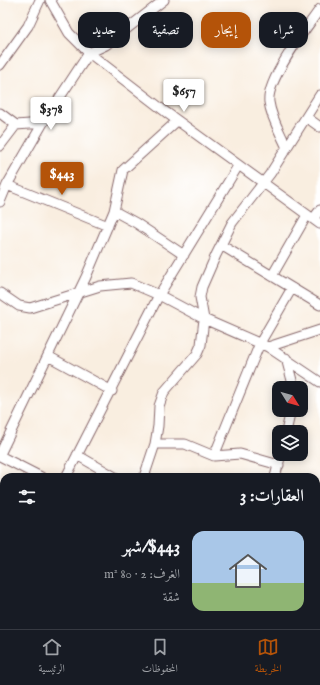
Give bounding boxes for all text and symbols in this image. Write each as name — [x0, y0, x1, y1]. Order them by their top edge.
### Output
chip: جديد — [78, 12, 130, 48]
chip: تصفية — [138, 12, 193, 48]
chip: إيجار — [201, 12, 251, 48]
chip: شراء — [259, 12, 308, 48]
pin: $657 — [160, 79, 208, 113]
text: $657 — [172, 83, 196, 100]
pin: $378 — [27, 97, 75, 131]
text: $378 — [39, 101, 63, 118]
pin: $443 — [38, 162, 86, 196]
text: $443 — [50, 166, 74, 183]
north arrow — [272, 381, 308, 417]
map controls — [272, 381, 308, 461]
button: layers — [272, 425, 308, 461]
icon: filters — [16, 486, 38, 508]
text: العقارات: 3 — [240, 486, 304, 507]
text: $443/شهر — [122, 537, 180, 558]
icon: home — [224, 547, 272, 595]
text: الغرف: 2 · 80 m² — [104, 566, 180, 583]
text: شقة — [163, 589, 180, 606]
tab: الرئيسية — [38, 636, 65, 679]
tab: المحفوظات — [142, 636, 178, 679]
tab: الخريطة — [255, 636, 282, 679]

